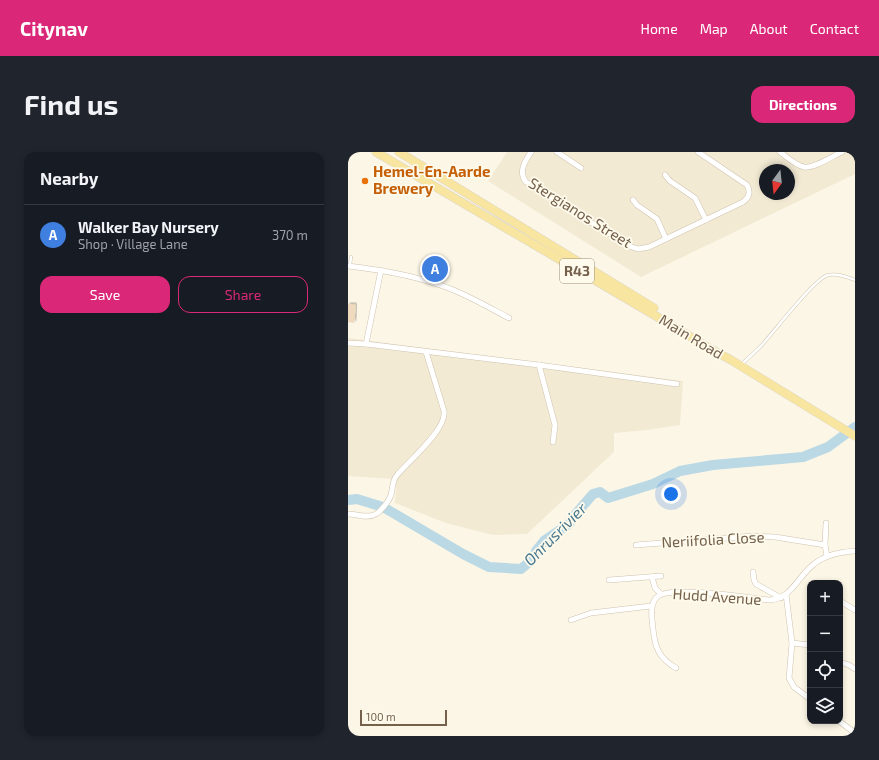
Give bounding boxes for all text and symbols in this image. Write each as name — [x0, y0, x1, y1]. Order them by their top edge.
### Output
text: Citynav — [20, 17, 88, 40]
text: Home — [641, 20, 678, 37]
text: Map — [700, 20, 728, 37]
text: About — [750, 20, 788, 37]
text: Contact — [810, 20, 859, 37]
button: Directions — [751, 86, 855, 123]
text: Find us — [24, 87, 118, 121]
place label: Hemel-En-Aarde Brewery — [373, 162, 490, 198]
north arrow — [759, 164, 795, 200]
text: Nearby — [40, 168, 98, 188]
street label: Stergianos Street — [526, 173, 636, 251]
marker: Hemel-En-Aarde Brewery — [360, 176, 370, 186]
text: Walker Bay Nursery — [78, 218, 219, 236]
text: A — [49, 227, 57, 243]
text: 370 m — [272, 227, 308, 243]
text: Shop · Village Lane — [78, 236, 188, 252]
pin: A — [422, 254, 448, 284]
road number: R43 — [560, 259, 594, 283]
button: Save — [40, 276, 170, 313]
button: Share — [178, 276, 308, 313]
street label: Main Road — [656, 310, 727, 362]
your location — [661, 484, 681, 504]
water label: Onrusrivier — [519, 498, 590, 569]
street label: Neriifolia Close — [661, 527, 765, 551]
map controls — [807, 580, 843, 724]
button: + — [807, 580, 843, 616]
street label: Hudd Avenue — [672, 584, 762, 608]
button: − — [807, 616, 843, 652]
button: locate — [807, 652, 843, 688]
button: layers — [807, 688, 843, 724]
scale bar — [360, 708, 447, 727]
text: 100 m — [366, 710, 396, 723]

